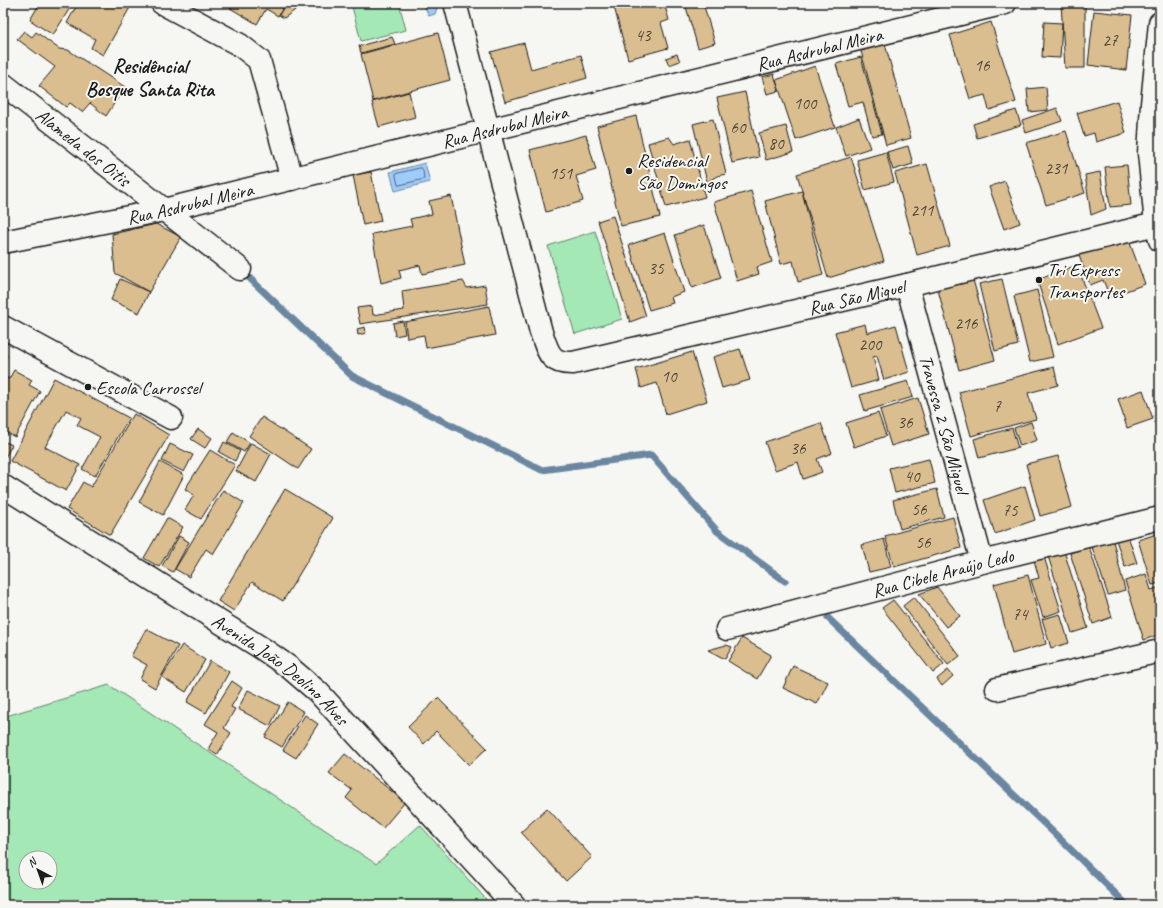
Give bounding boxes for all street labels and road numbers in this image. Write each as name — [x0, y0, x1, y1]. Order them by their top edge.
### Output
street label: Rua Asdrubal Meira — [754, 22, 887, 77]
street label: Rua Asdrubal Meira — [439, 100, 572, 154]
street label: Alameda dos Oitis — [31, 103, 137, 193]
street label: Rua Asdrubal Meira — [125, 177, 257, 230]
street label: Rua São Miguel — [806, 274, 911, 321]
street label: Travessa 2 São Miguel — [913, 352, 975, 500]
street label: Rua Cibele Araújo Ledo — [870, 543, 1017, 603]
street label: Avenida João Deolino Alves — [207, 609, 354, 732]

